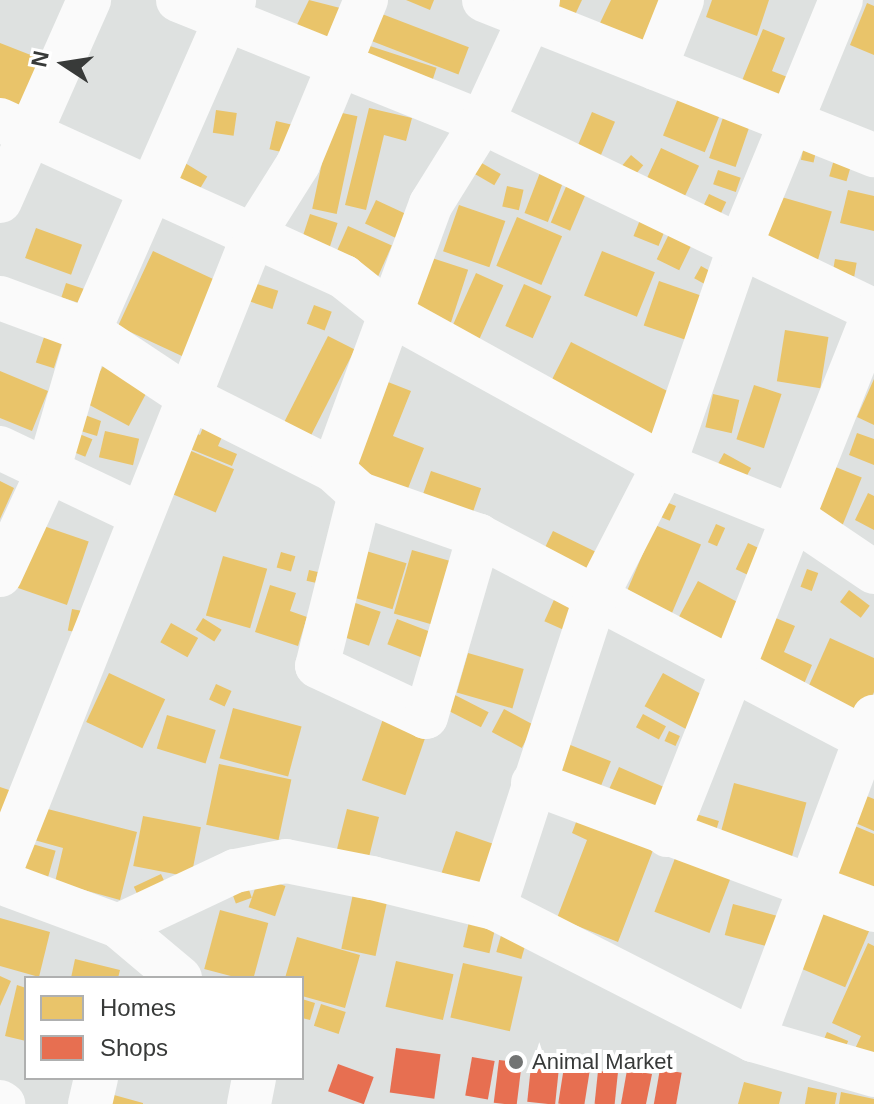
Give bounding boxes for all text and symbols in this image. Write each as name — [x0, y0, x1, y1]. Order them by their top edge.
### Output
north arrow — [24, 24, 104, 104]
text: N — [26, 49, 54, 69]
legend — [24, 976, 304, 1080]
text: Homes — [100, 994, 176, 1021]
text: Shops — [100, 1034, 168, 1061]
place label: Animal Market — [532, 1049, 673, 1075]
marker: Animal Market — [507, 1053, 525, 1071]

